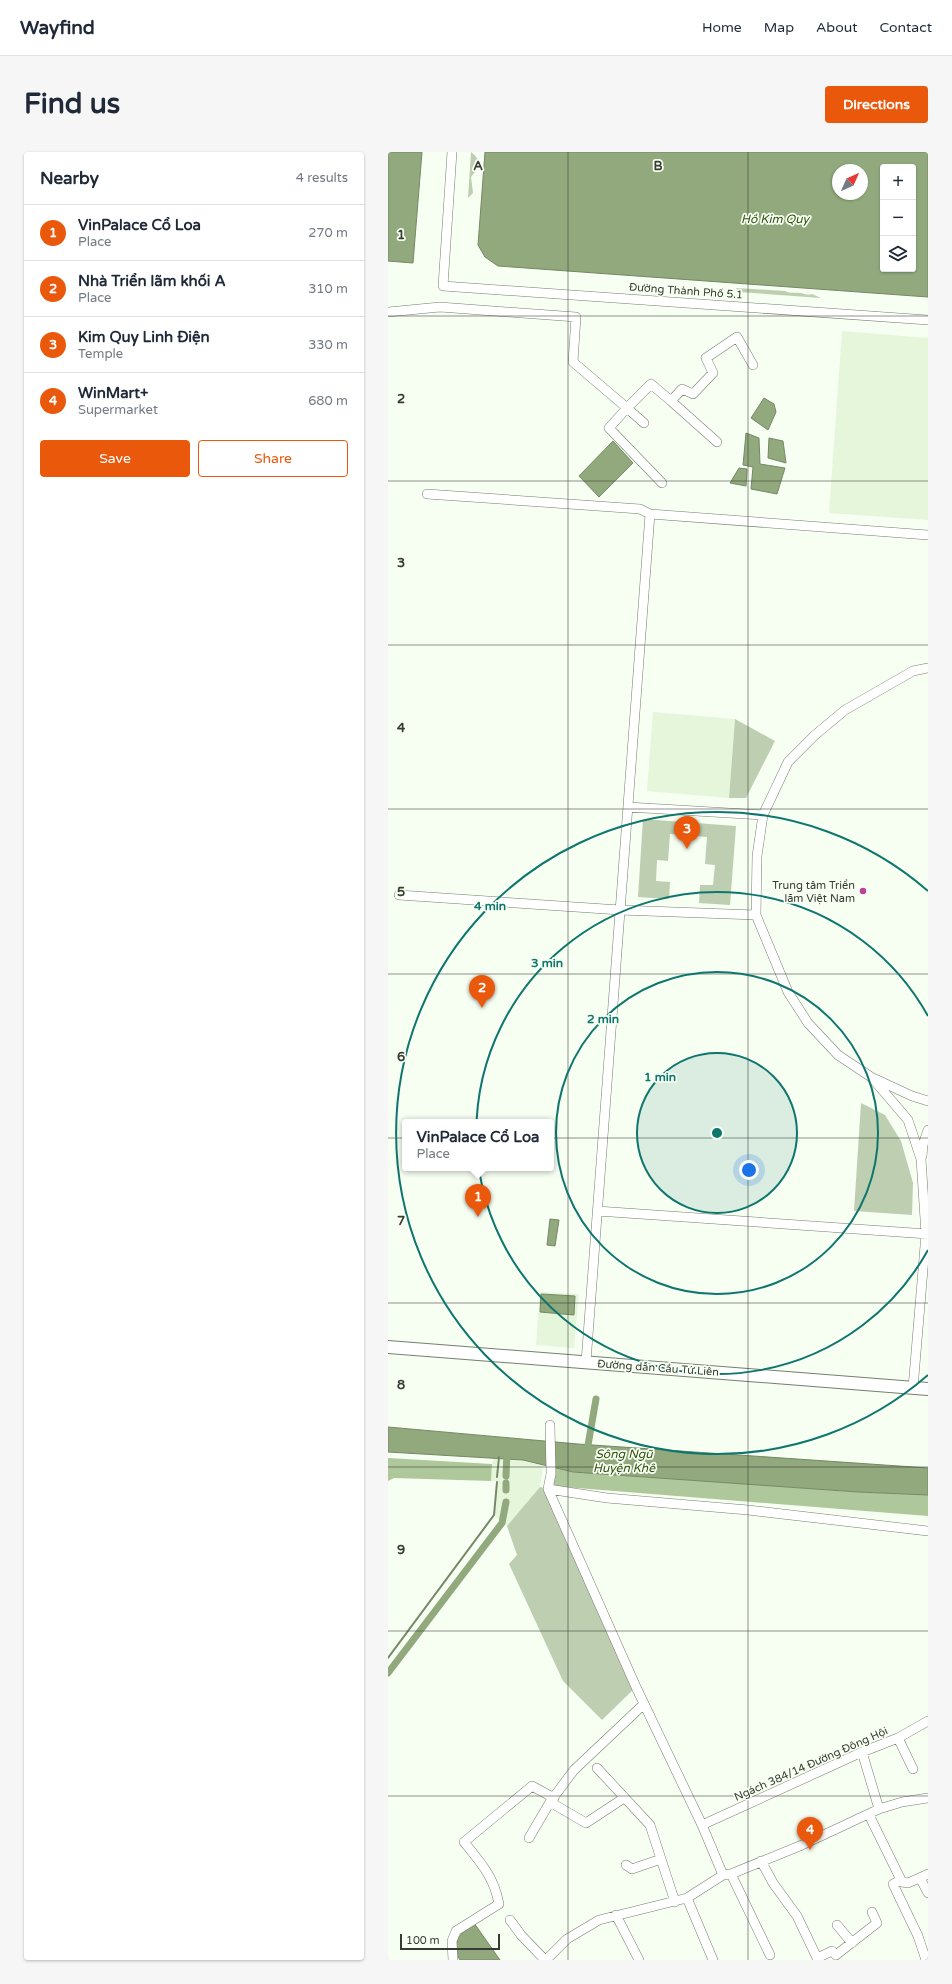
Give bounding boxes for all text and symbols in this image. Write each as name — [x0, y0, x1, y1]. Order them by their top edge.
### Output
text: Wayfind — [20, 17, 95, 39]
text: Home — [702, 19, 742, 36]
text: Map — [764, 19, 794, 36]
text: About — [816, 19, 858, 36]
text: Contact — [880, 19, 932, 36]
button: Directions — [825, 86, 928, 123]
text: Find us — [24, 87, 120, 121]
text: A — [473, 158, 483, 174]
text: B — [653, 158, 663, 174]
north arrow — [832, 164, 868, 200]
map controls — [880, 164, 916, 272]
button: + — [880, 164, 916, 200]
text: Nearby — [40, 168, 99, 189]
text: 4 results — [296, 170, 348, 186]
button: − — [880, 200, 916, 236]
water label: Hồ Kim Quy — [741, 212, 810, 226]
text: VinPalace Cổ Loa — [78, 216, 201, 234]
text: 1 — [49, 225, 57, 241]
text: 270 m — [308, 225, 348, 241]
text: 1 — [397, 227, 405, 243]
text: Place — [78, 234, 111, 250]
button: layers — [880, 236, 916, 272]
text: Nhà Triển lãm khối A — [78, 272, 226, 290]
text: 2 — [49, 281, 57, 297]
text: 310 m — [308, 281, 348, 297]
street label: Đường Thành Phố 5.1 — [629, 281, 743, 301]
text: Place — [78, 290, 111, 306]
text: Kim Quy Linh Điện — [78, 328, 210, 346]
text: 3 — [49, 337, 57, 353]
text: 330 m — [308, 337, 348, 353]
text: Temple — [78, 346, 123, 362]
text: WinMart+ — [78, 384, 149, 402]
text: 2 — [397, 391, 405, 407]
text: 4 — [49, 393, 57, 409]
text: 680 m — [308, 393, 348, 409]
text: Supermarket — [78, 402, 158, 418]
button: Save — [40, 440, 190, 477]
button: Share — [198, 440, 348, 477]
text: 3 — [397, 555, 405, 571]
text: 4 — [397, 720, 406, 736]
pin: 3 — [674, 816, 700, 849]
place label: Trung tâm Triển lãm Việt Nam — [772, 879, 855, 905]
text: 5 — [397, 884, 405, 900]
marker: Trung tâm Triển lãm Việt Nam — [858, 886, 868, 896]
text: 4 min — [474, 899, 506, 913]
text: 3 min — [531, 956, 563, 970]
pin: 2 — [469, 975, 495, 1008]
text: 2 min — [587, 1012, 619, 1026]
text: 6 — [397, 1049, 405, 1065]
text: 1 min — [644, 1070, 676, 1084]
popup — [402, 1119, 554, 1171]
centre of rings — [710, 1126, 724, 1140]
text: VinPalace Cổ Loa — [417, 1128, 539, 1146]
text: Place — [417, 1146, 450, 1162]
your location — [739, 1160, 759, 1180]
pin: 1 — [465, 1184, 491, 1217]
text: 7 — [397, 1213, 405, 1229]
street label: Đường dẫn Cầu Tứ Liên — [597, 1357, 719, 1379]
text: 8 — [397, 1377, 405, 1393]
water label: Sông Ngũ Huyện Khê — [593, 1447, 656, 1475]
text: 9 — [397, 1542, 405, 1558]
street label: Ngách 384/14 Đường Đông Hội — [732, 1724, 890, 1804]
pin: 4 — [797, 1817, 823, 1850]
scale bar — [400, 1932, 500, 1951]
text: 100 m — [406, 1934, 440, 1947]

